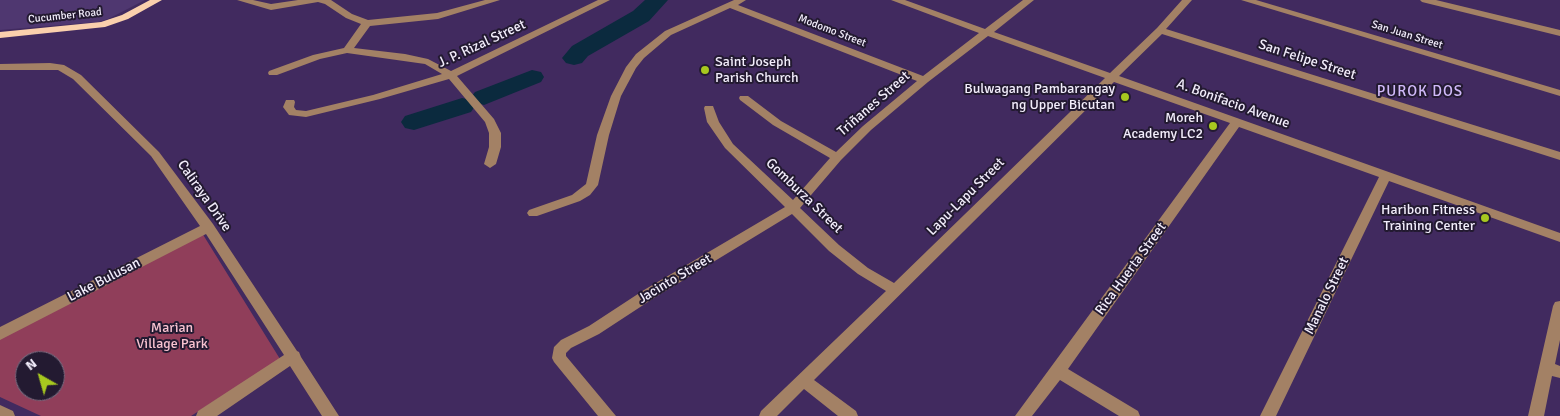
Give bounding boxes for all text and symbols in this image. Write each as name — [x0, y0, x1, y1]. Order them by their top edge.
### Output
street label: Cucumber Road — [28, 6, 102, 26]
street label: Modomo Street — [796, 12, 868, 50]
street label: J. P. Rizal Street — [436, 16, 528, 72]
street label: San Juan Street — [1370, 18, 1444, 52]
street label: San Felipe Street — [1256, 36, 1358, 84]
place label: Saint Joseph Parish Church — [715, 54, 799, 86]
marker: Saint Joseph Parish Church — [699, 64, 711, 76]
street label: Triñanes Street — [834, 68, 914, 140]
street label: A. Bonifacio Avenue — [1174, 76, 1292, 132]
place label: Bulwagang Pambarangay ng Upper Bicutan — [964, 81, 1115, 114]
district label: PUROK DOS — [1376, 83, 1464, 101]
marker: Bulwagang Pambarangay ng Upper Bicutan — [1119, 91, 1131, 103]
place label: Moreh Academy LC2 — [1123, 110, 1203, 142]
marker: Moreh Academy LC2 — [1207, 120, 1219, 132]
street label: Gomburza Street — [762, 155, 846, 237]
street label: Lapu-Lapu Street — [924, 155, 1008, 239]
street label: Caliraya Drive — [173, 157, 235, 235]
place label: Haribon Fitness Training Center — [1381, 202, 1475, 234]
marker: Haribon Fitness Training Center — [1479, 212, 1491, 224]
street label: Rica Huerta Street — [1092, 220, 1170, 318]
street label: Jacinto Street — [635, 250, 715, 308]
street label: Lake Bulusan — [65, 254, 143, 306]
street label: Manalo Street — [1301, 255, 1353, 337]
park label: Marian Village Park — [136, 320, 208, 352]
north arrow — [15, 351, 65, 401]
text: N — [22, 355, 40, 374]

